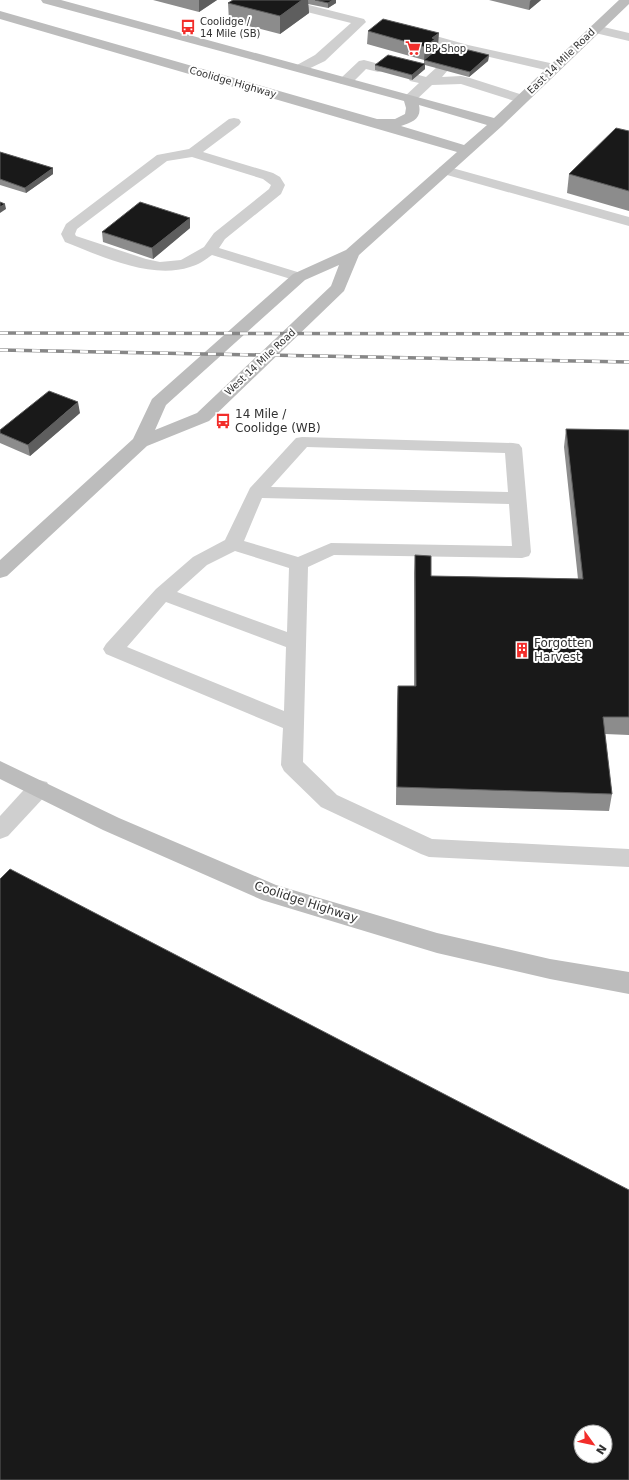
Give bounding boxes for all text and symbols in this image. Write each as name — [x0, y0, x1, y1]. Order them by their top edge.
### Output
place label: Coolidge / 14 Mile (SB) — [200, 16, 261, 39]
bus stop icon: Coolidge / 14 Mile (SB) — [179, 18, 197, 36]
street label: East 14 Mile Road — [525, 26, 597, 96]
supermarket icon: BP Shop — [404, 39, 422, 57]
place label: BP Shop — [425, 43, 466, 54]
street label: Coolidge Highway — [188, 64, 278, 100]
street label: West 14 Mile Road — [223, 327, 297, 397]
place label: 14 Mile / Coolidge (WB) — [235, 407, 321, 435]
bus stop icon: 14 Mile / Coolidge (WB) — [214, 412, 232, 430]
place label: Forgotten Harvest — [534, 636, 592, 664]
building icon: Forgotten Harvest — [513, 641, 531, 659]
street label: Coolidge Highway — [252, 879, 360, 925]
north arrow — [573, 1424, 613, 1464]
text: N — [593, 1442, 609, 1457]

